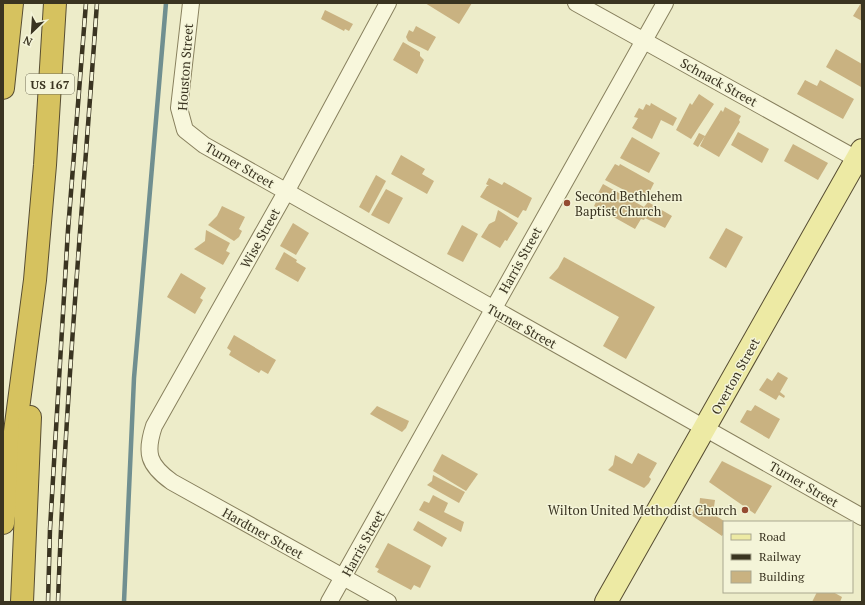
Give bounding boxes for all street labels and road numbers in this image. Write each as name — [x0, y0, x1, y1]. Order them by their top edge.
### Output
street label: Houston Street — [173, 23, 197, 111]
street label: Schnack Street — [677, 53, 761, 111]
road number: US 167 — [26, 74, 74, 94]
street label: Turner Street — [202, 138, 278, 192]
street label: Wise Street — [236, 205, 284, 271]
street label: Harris Street — [494, 223, 546, 296]
street label: Turner Street — [484, 299, 560, 353]
street label: Overton Street — [707, 334, 764, 418]
street label: Turner Street — [766, 457, 842, 511]
street label: Hardtner Street — [219, 503, 307, 563]
street label: Harris Street — [337, 506, 389, 579]

